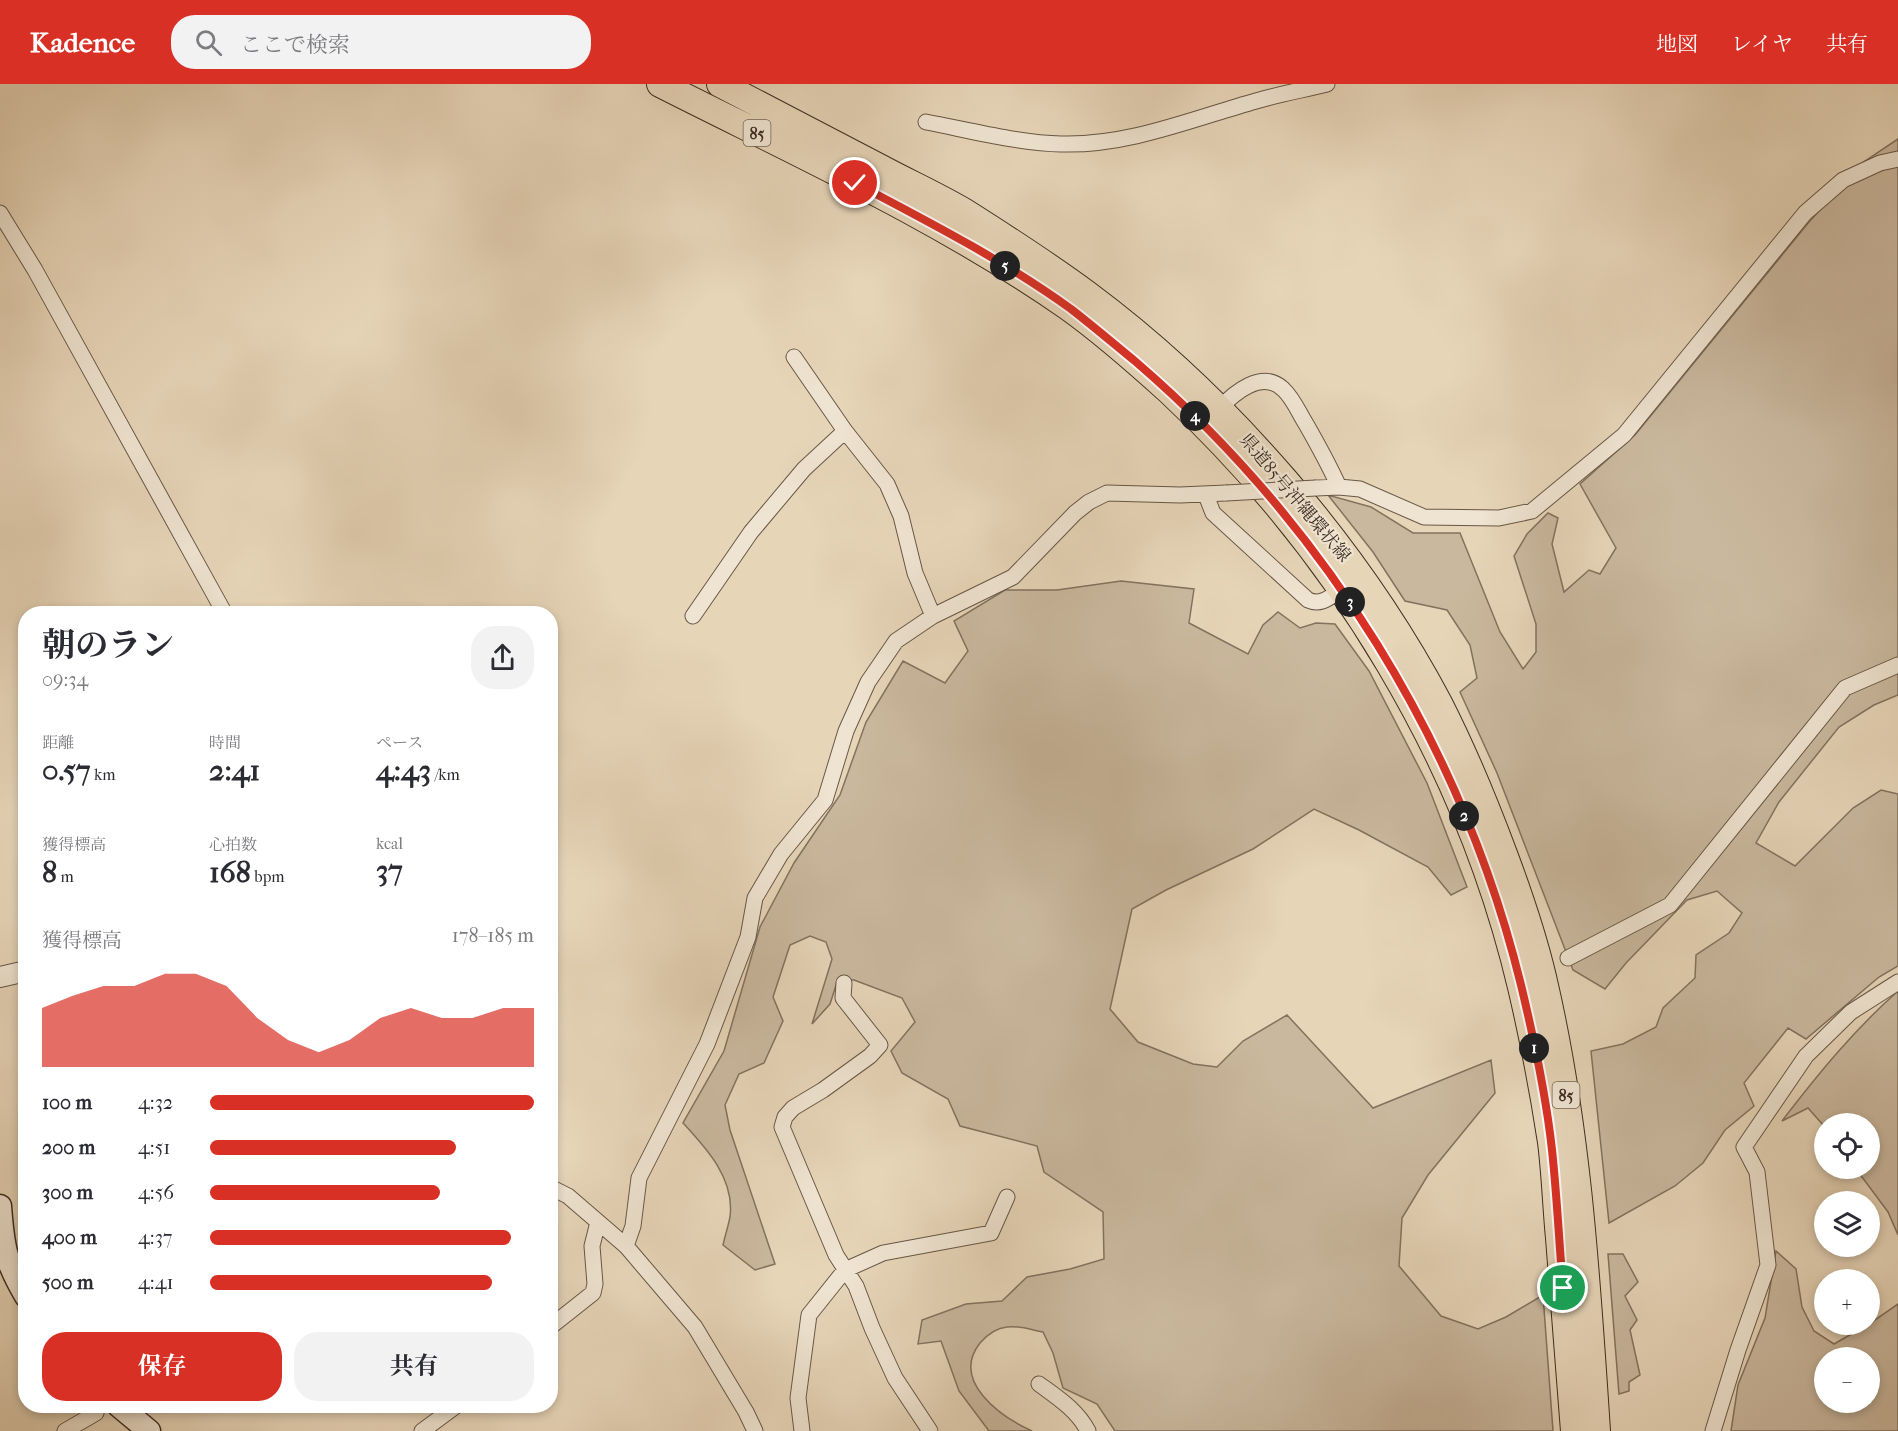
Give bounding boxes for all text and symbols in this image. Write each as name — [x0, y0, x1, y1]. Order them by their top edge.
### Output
search box — [171, 15, 591, 69]
text: Kadence — [30, 26, 135, 59]
icon: search — [192, 26, 225, 59]
text: ここで検索 — [240, 32, 350, 58]
text: 地図 — [1656, 32, 1698, 56]
text: レイヤ — [1731, 32, 1793, 56]
text: 共有 — [1826, 32, 1868, 56]
road number: 85 — [744, 120, 771, 146]
pin — [829, 157, 880, 208]
icon: check — [838, 166, 871, 199]
pin: 5 — [990, 251, 1020, 281]
text: 5 — [1002, 256, 1008, 275]
pin: 4 — [1180, 401, 1210, 431]
text: 4 — [1190, 406, 1200, 425]
street label: 県道85号沖縄環状線 — [1235, 430, 1355, 566]
pin: 3 — [1335, 587, 1365, 617]
text: 3 — [1347, 592, 1353, 611]
text: 朝のラン — [42, 626, 174, 665]
button: share — [471, 626, 534, 689]
text: 09:34 — [42, 668, 88, 691]
text: 距離 — [42, 733, 74, 752]
text: 時間 — [209, 733, 241, 752]
text: ペース — [376, 733, 423, 752]
text: 0.57 — [42, 753, 91, 788]
text: 2:41 — [209, 753, 260, 788]
text: 4:43 — [376, 753, 431, 788]
text: km — [91, 765, 116, 784]
text: /km — [431, 765, 460, 784]
pin: 2 — [1449, 801, 1479, 831]
text: 2 — [1460, 806, 1468, 825]
text: kcal — [376, 834, 403, 853]
text: 獲得標高 — [42, 835, 106, 854]
text: 心拍数 — [209, 835, 257, 854]
text: 37 — [376, 853, 403, 888]
text: 8 — [42, 855, 57, 890]
text: 168 — [209, 855, 251, 890]
text: m — [57, 867, 74, 886]
text: bpm — [251, 867, 285, 886]
text: 178–185 m — [452, 924, 534, 947]
text: 獲得標高 — [42, 929, 122, 952]
pin: 1 — [1519, 1033, 1549, 1063]
text: 1 — [1531, 1038, 1537, 1057]
road number: 85 — [1552, 1082, 1580, 1108]
text: 100 m — [42, 1091, 92, 1114]
text: 4:32 — [138, 1091, 173, 1114]
map controls — [1814, 1113, 1880, 1413]
button: locate — [1814, 1113, 1880, 1179]
text: 200 m — [42, 1136, 95, 1159]
text: 4:51 — [138, 1136, 170, 1159]
text: 300 m — [42, 1181, 93, 1204]
text: 4:56 — [138, 1181, 174, 1204]
button: layers — [1814, 1191, 1880, 1257]
text: 400 m — [42, 1226, 97, 1249]
text: 4:37 — [138, 1226, 173, 1249]
pin — [1537, 1262, 1588, 1313]
button: + — [1814, 1269, 1880, 1335]
text: 500 m — [42, 1271, 94, 1294]
text: 4:41 — [138, 1271, 174, 1294]
icon: arrive — [1546, 1271, 1579, 1304]
button: 保存 — [42, 1332, 282, 1401]
button: 共有 — [294, 1332, 534, 1401]
button: − — [1814, 1347, 1880, 1413]

